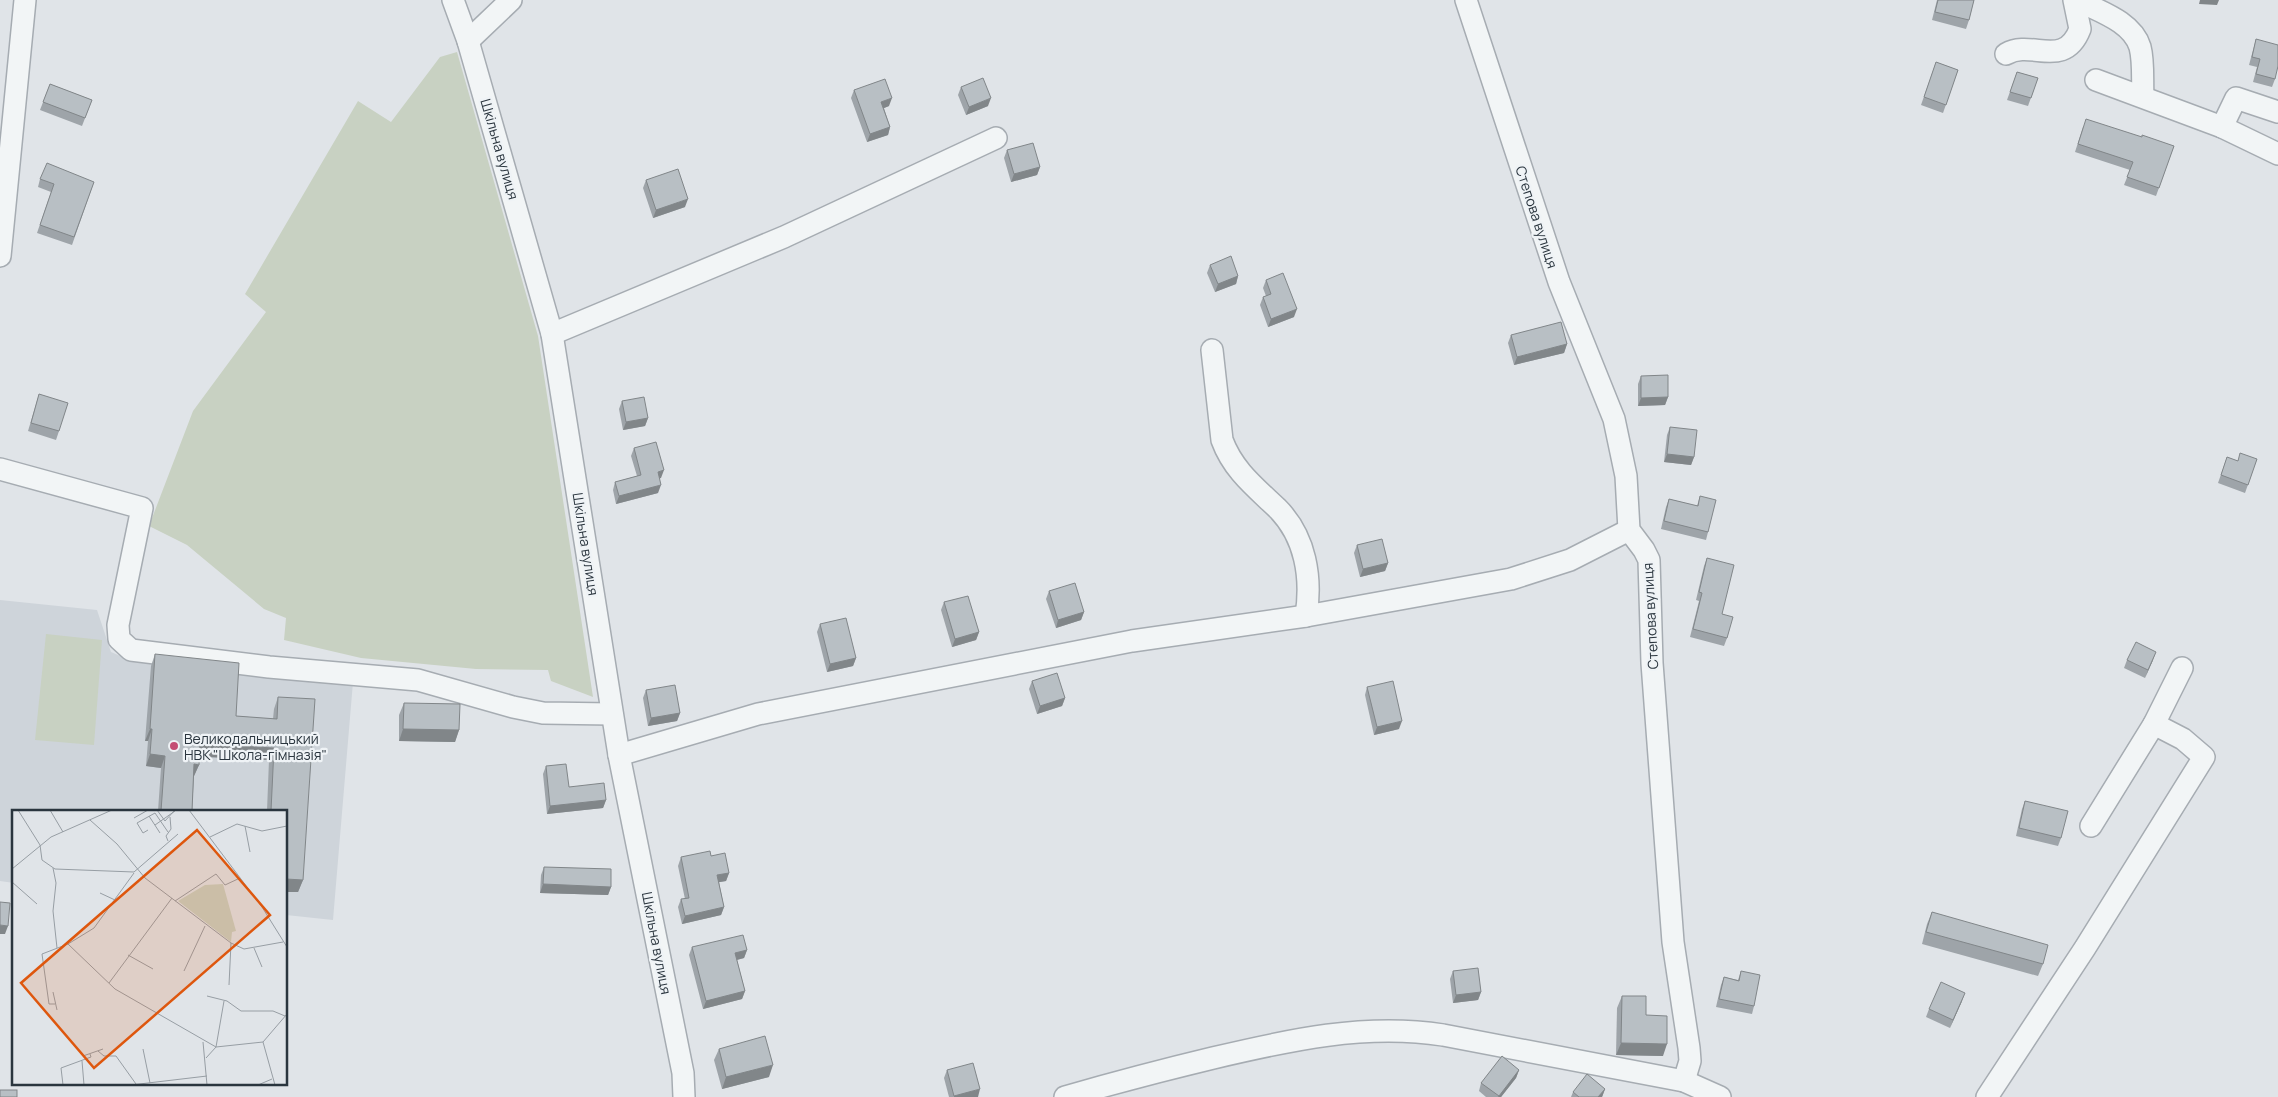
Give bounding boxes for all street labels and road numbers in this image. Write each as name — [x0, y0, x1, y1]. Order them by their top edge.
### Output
street label: Шкільна вулиця — [477, 96, 523, 202]
street label: Степова вулиця — [1511, 163, 1563, 271]
street label: Шкільна вулиця — [568, 491, 604, 597]
street label: Степова вулиця — [1638, 562, 1662, 670]
street label: Шкільна вулиця — [638, 890, 676, 996]

